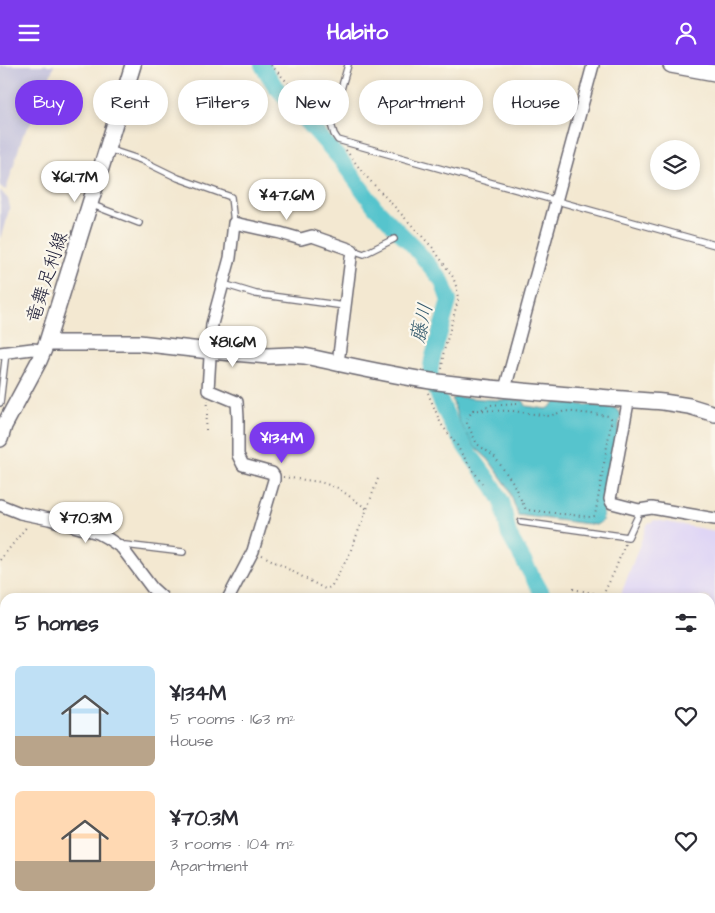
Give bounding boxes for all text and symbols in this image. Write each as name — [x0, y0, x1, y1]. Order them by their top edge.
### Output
text: Habito — [327, 17, 388, 48]
icon: menu — [15, 19, 43, 47]
icon: person — [672, 19, 700, 47]
chip: Buy — [15, 80, 83, 125]
chip: Rent — [93, 80, 168, 125]
chip: Filters — [178, 80, 268, 125]
chip: New — [278, 80, 349, 125]
chip: Apartment — [359, 80, 483, 125]
chip: House — [493, 80, 578, 125]
map controls — [650, 140, 700, 190]
button: layers — [650, 140, 700, 190]
pin: ¥61.7M — [34, 161, 116, 203]
text: ¥61.7M — [52, 166, 98, 188]
pin: ¥47.6M — [246, 179, 328, 221]
text: ¥47.6M — [260, 184, 314, 206]
street label: 竜舞足利線 — [20, 228, 75, 327]
water label: 藤川 — [404, 301, 440, 346]
pin: ¥81.6M — [192, 325, 274, 368]
text: ¥81.6M — [210, 331, 256, 353]
pin: ¥134M — [247, 421, 317, 464]
text: ¥134M — [261, 427, 303, 449]
pin: ¥70.3M — [45, 501, 127, 544]
text: ¥70.3M — [60, 507, 112, 529]
text: 5 homes — [15, 609, 99, 638]
icon: filters — [672, 609, 700, 637]
text: ¥134M — [170, 679, 226, 708]
icon: home — [55, 686, 115, 746]
icon: heart — [672, 702, 700, 730]
text: 5 rooms · 163 m² — [170, 708, 295, 730]
text: House — [170, 730, 214, 752]
text: ¥70.3M — [170, 804, 238, 833]
icon: home — [55, 811, 115, 871]
icon: heart — [672, 827, 700, 855]
text: 3 rooms · 104 m² — [170, 833, 295, 855]
text: Apartment — [170, 855, 248, 877]

